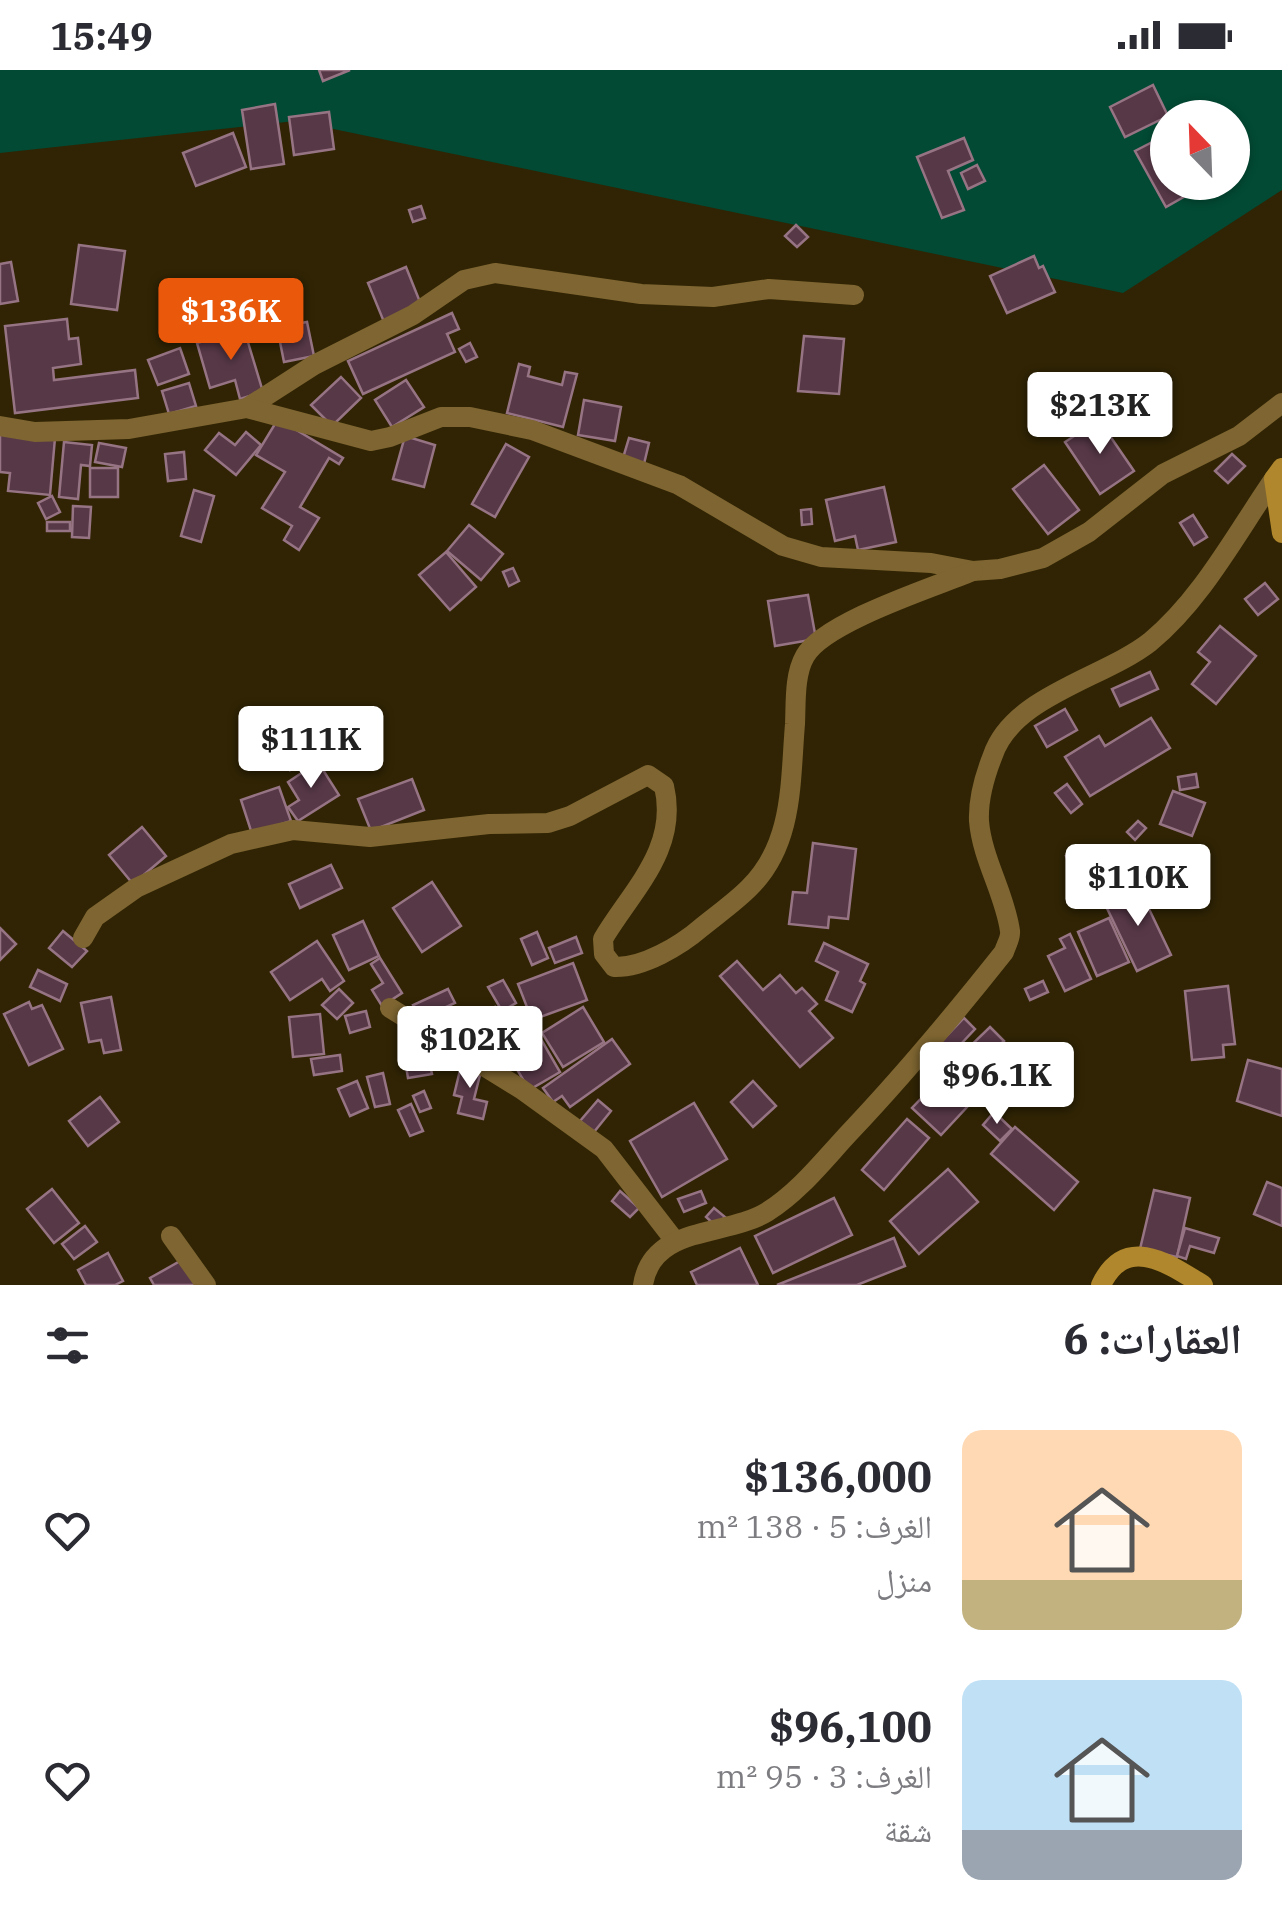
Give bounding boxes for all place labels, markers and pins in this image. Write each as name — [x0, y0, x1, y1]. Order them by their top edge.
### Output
pin: $136K — [161, 278, 301, 363]
pin: $213K — [1030, 372, 1170, 457]
pin: $111K — [241, 706, 381, 791]
pin: $110K — [1068, 844, 1208, 929]
pin: $102K — [400, 1006, 540, 1091]
pin: $96.1K — [916, 1042, 1078, 1127]

